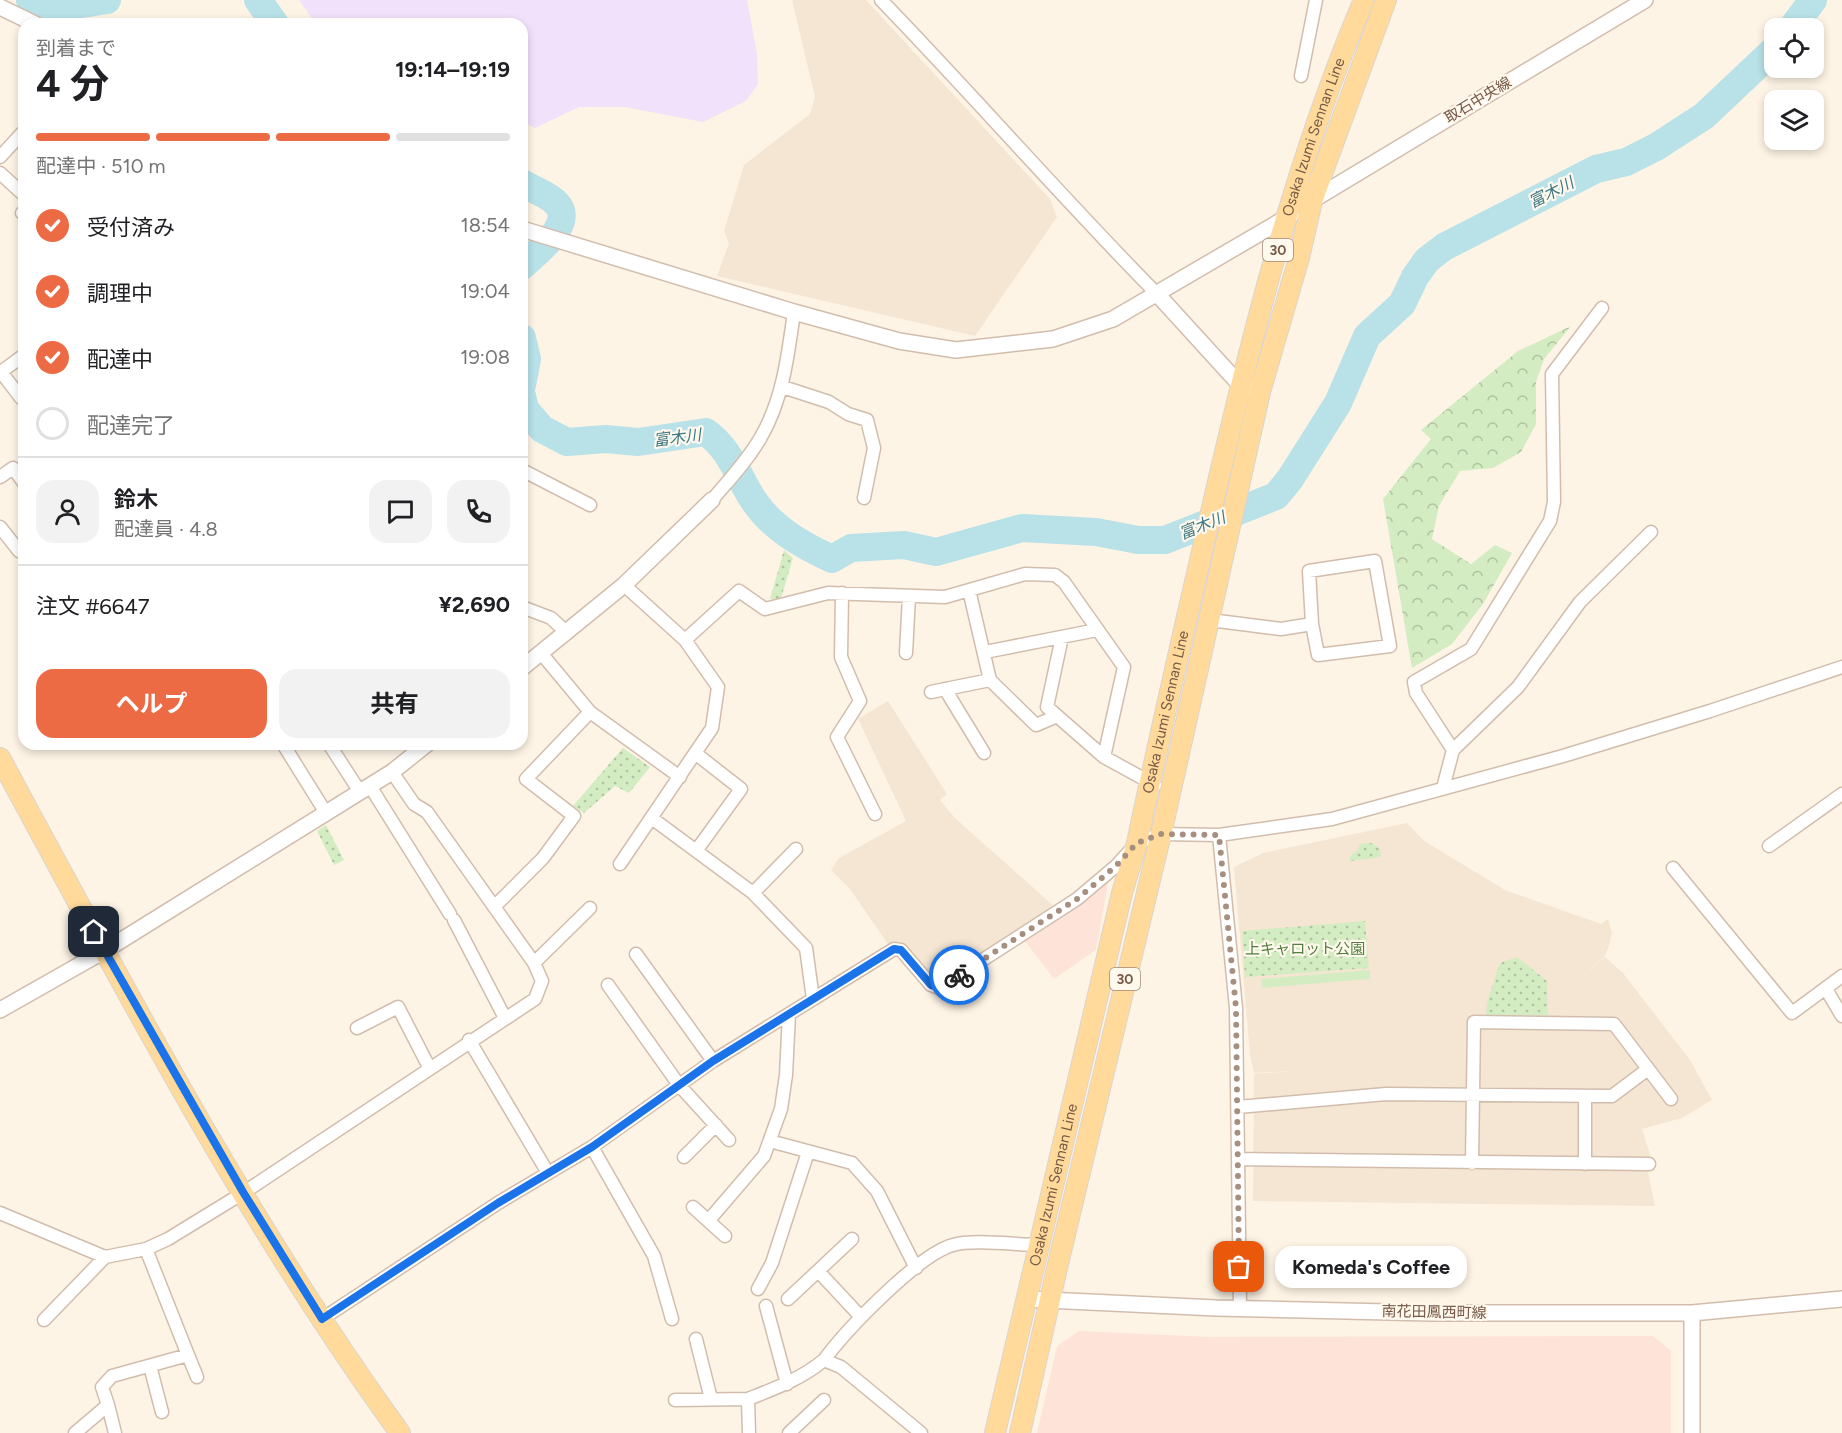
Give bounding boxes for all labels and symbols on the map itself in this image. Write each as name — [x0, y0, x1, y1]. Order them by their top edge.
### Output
street label: Osaka Izumi Sennan Line — [1278, 55, 1349, 219]
street label: 取石中央線 — [1441, 73, 1515, 127]
water label: 富木川 — [1526, 172, 1579, 212]
road number: 30 — [1263, 239, 1293, 261]
water label: 富木川 — [652, 425, 704, 450]
water label: 富木川 — [1176, 507, 1230, 543]
street label: Osaka Izumi Sennan Line — [1139, 629, 1193, 795]
pin — [68, 906, 119, 957]
park label: 上キャロット公園 — [1245, 940, 1365, 958]
courier — [929, 945, 989, 1005]
road number: 30 — [1110, 968, 1140, 990]
street label: Osaka Izumi Sennan Line — [1026, 1102, 1081, 1268]
pin — [1213, 1241, 1264, 1292]
callout: Komeda's Coffee — [1275, 1246, 1467, 1288]
street label: 南花田鳳西町線 — [1381, 1302, 1487, 1322]

